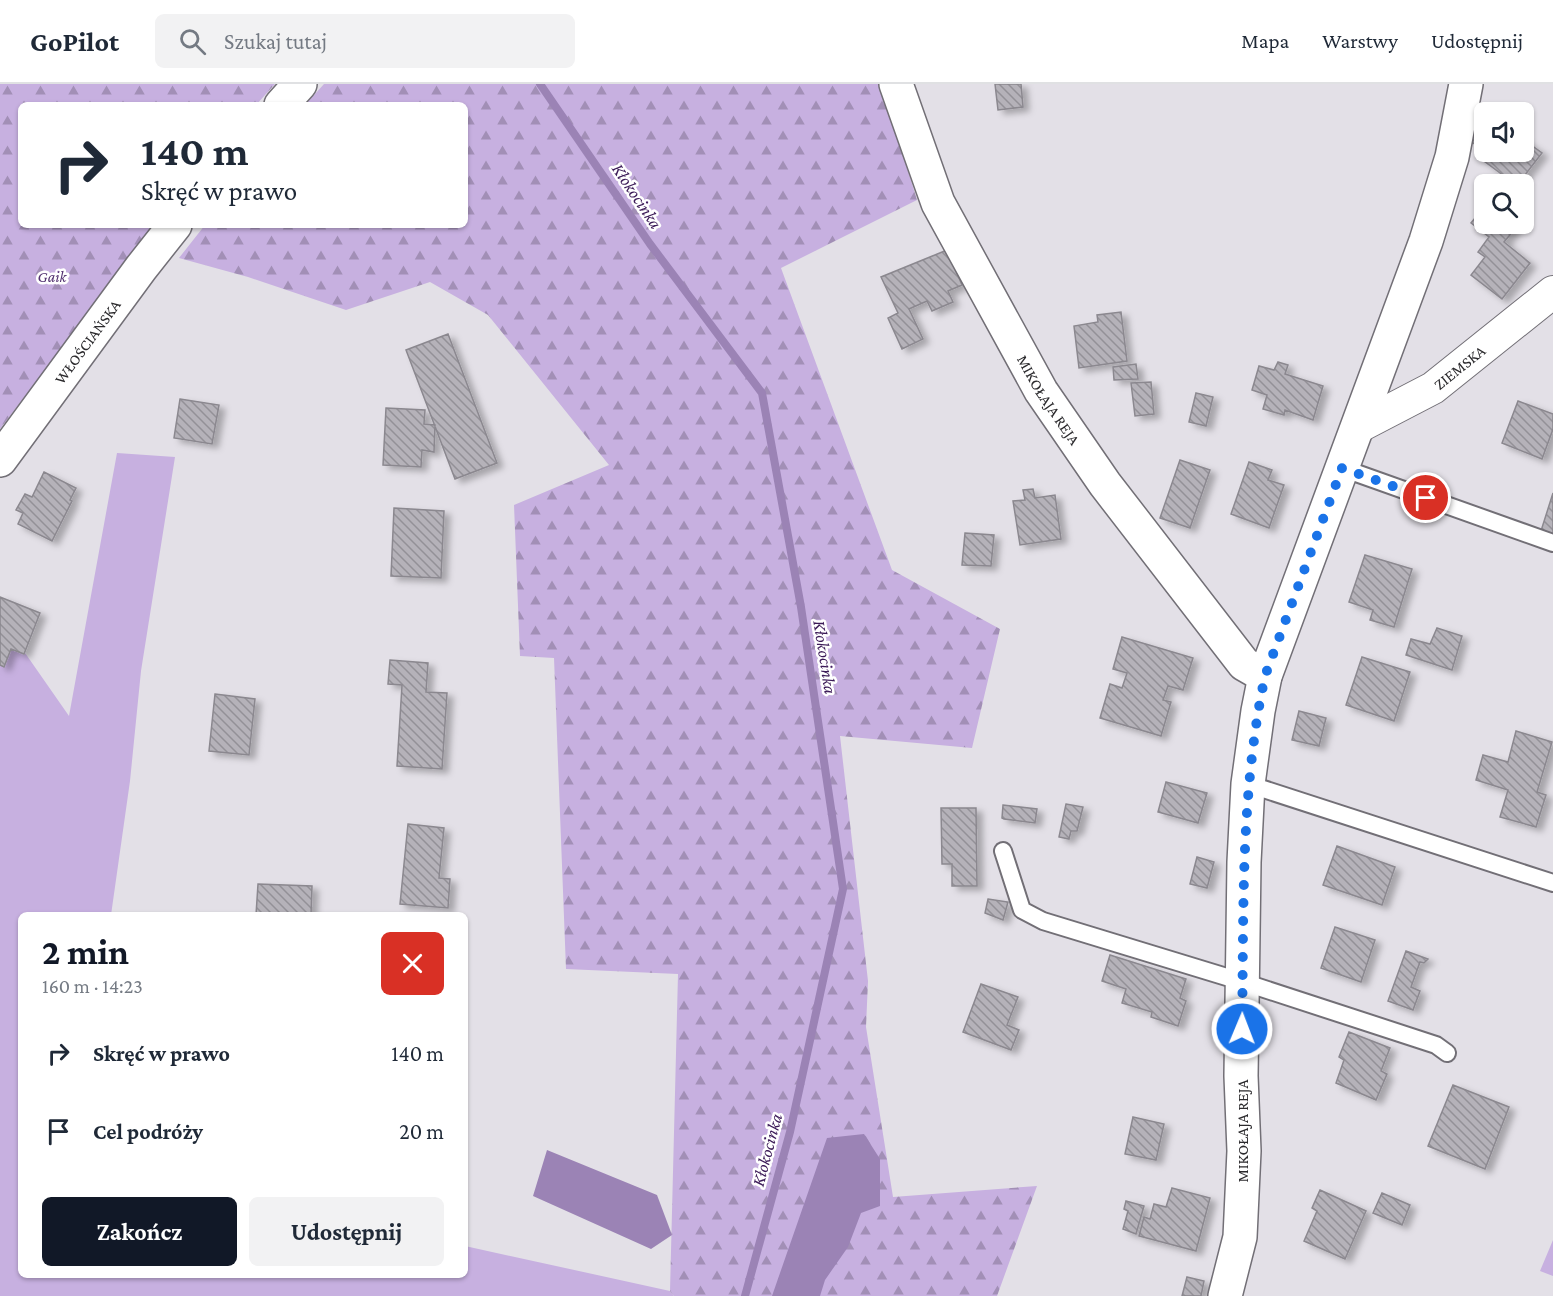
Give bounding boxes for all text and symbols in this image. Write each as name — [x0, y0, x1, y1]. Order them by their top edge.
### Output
search box — [155, 14, 575, 68]
icon: search — [176, 25, 209, 58]
text: GoPilot — [30, 26, 119, 57]
text: Szukaj tutaj — [224, 29, 327, 54]
text: Mapa — [1241, 29, 1289, 53]
text: Warstwy — [1322, 29, 1398, 53]
text: Udostępnij — [1431, 29, 1523, 53]
map controls — [1474, 102, 1534, 234]
button: sound — [1474, 102, 1534, 162]
icon: right — [42, 126, 120, 204]
text: 140 m — [141, 127, 249, 174]
water label: Kłokocinka — [608, 160, 666, 233]
button: search — [1474, 174, 1534, 234]
text: Skręć w prawo — [141, 176, 297, 206]
park label: Gaik — [38, 268, 68, 285]
street label: WŁOŚCIAŃSKA — [51, 295, 124, 387]
street label: ZIEMSKA — [1430, 341, 1489, 393]
street label: MIKOŁAJA REJA — [1014, 352, 1084, 449]
pin — [1400, 472, 1451, 523]
icon: arrive — [1409, 481, 1442, 514]
water label: Kłokocinka — [809, 619, 841, 696]
text: 2 min — [42, 932, 129, 972]
button: close — [381, 932, 444, 995]
text: 160 m · 14:23 — [42, 975, 143, 997]
position arrow — [1210, 997, 1274, 1061]
icon: right — [42, 1037, 75, 1070]
text: Skręć w prawo — [93, 1041, 230, 1066]
text: 140 m — [391, 1041, 444, 1066]
street label: MIKOŁAJA REJA — [1234, 1078, 1252, 1183]
water label: Kłokocinka — [748, 1111, 786, 1188]
icon: arrive — [42, 1115, 75, 1148]
text: Cel podróży — [93, 1119, 203, 1144]
text: 20 m — [399, 1119, 444, 1144]
button: Zakończ — [42, 1197, 237, 1266]
button: Udostępnij — [249, 1197, 444, 1266]

